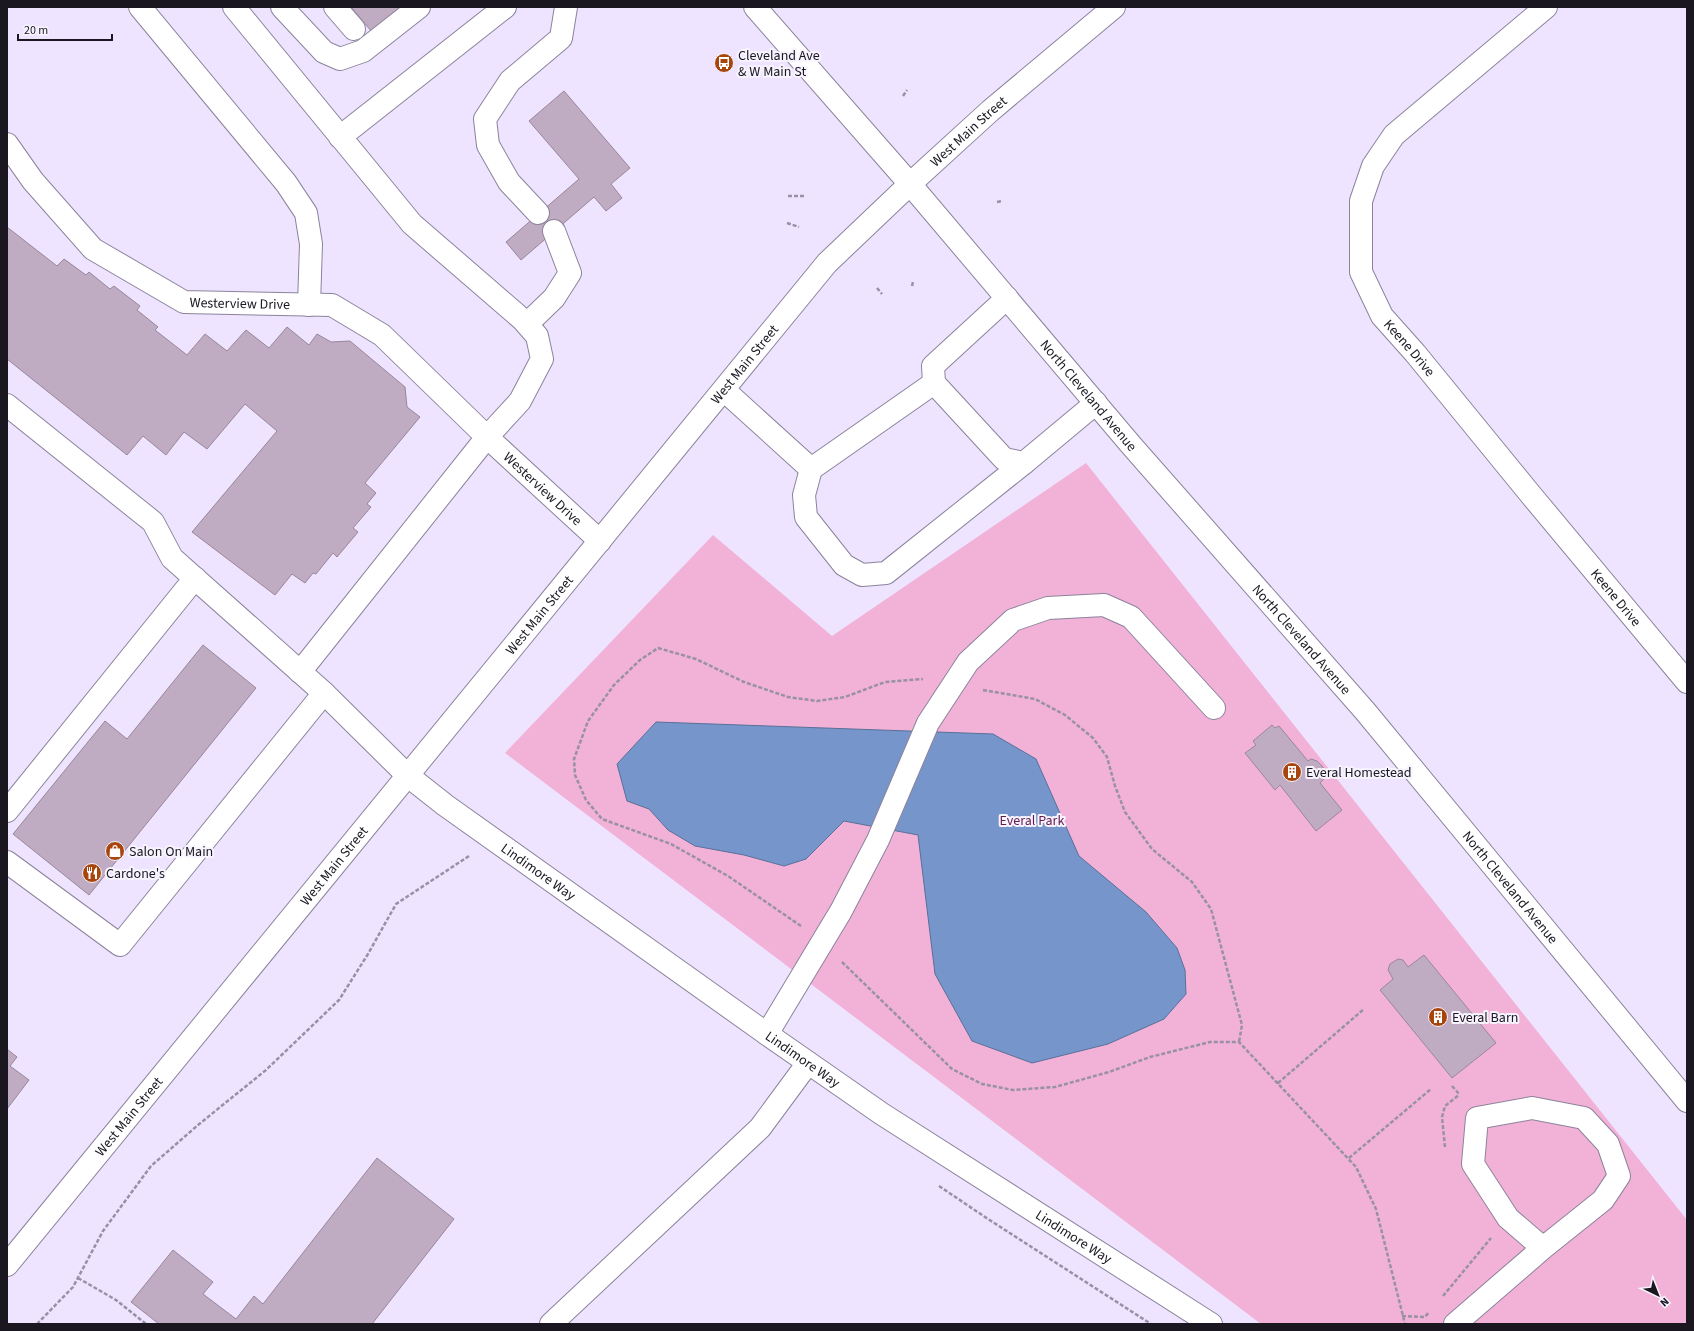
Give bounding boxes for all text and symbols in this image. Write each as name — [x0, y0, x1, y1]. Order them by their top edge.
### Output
scale bar — [18, 16, 112, 42]
text: 20 m — [24, 22, 48, 39]
place label: Cleveland Ave & W Main St — [738, 46, 820, 82]
bus stop icon: Cleveland Ave & W Main St — [713, 52, 735, 74]
street label: West Main Street — [926, 92, 1012, 172]
street label: Westerview Drive — [189, 293, 290, 315]
street label: Keene Drive — [1379, 315, 1439, 381]
street label: West Main Street — [706, 321, 784, 409]
street label: North Cleveland Avenue — [1035, 336, 1141, 456]
street label: Westerview Drive — [499, 448, 586, 531]
street label: Keene Drive — [1586, 565, 1646, 631]
street label: West Main Street — [501, 571, 579, 660]
street label: North Cleveland Avenue — [1247, 580, 1355, 699]
building icon: Everal Homestead — [1281, 761, 1303, 783]
place label: Everal Homestead — [1306, 763, 1412, 783]
park label: Everal Park — [1000, 811, 1064, 831]
street label: West Main Street — [296, 822, 373, 910]
street label: North Cleveland Avenue — [1457, 827, 1562, 949]
street label: Lindimore Way — [497, 839, 580, 906]
shop icon: Salon On Main — [104, 840, 126, 862]
place label: Salon On Main — [129, 842, 213, 862]
restaurant icon: Cardone's — [81, 862, 103, 884]
place label: Cardone's — [106, 864, 165, 884]
building icon: Everal Barn — [1427, 1006, 1449, 1028]
place label: Everal Barn — [1452, 1008, 1518, 1028]
street label: Lindimore Way — [761, 1027, 844, 1093]
street label: West Main Street — [91, 1073, 168, 1161]
street label: Lindimore Way — [1031, 1205, 1116, 1269]
north arrow — [1638, 1275, 1678, 1315]
text: N — [1657, 1294, 1672, 1310]

